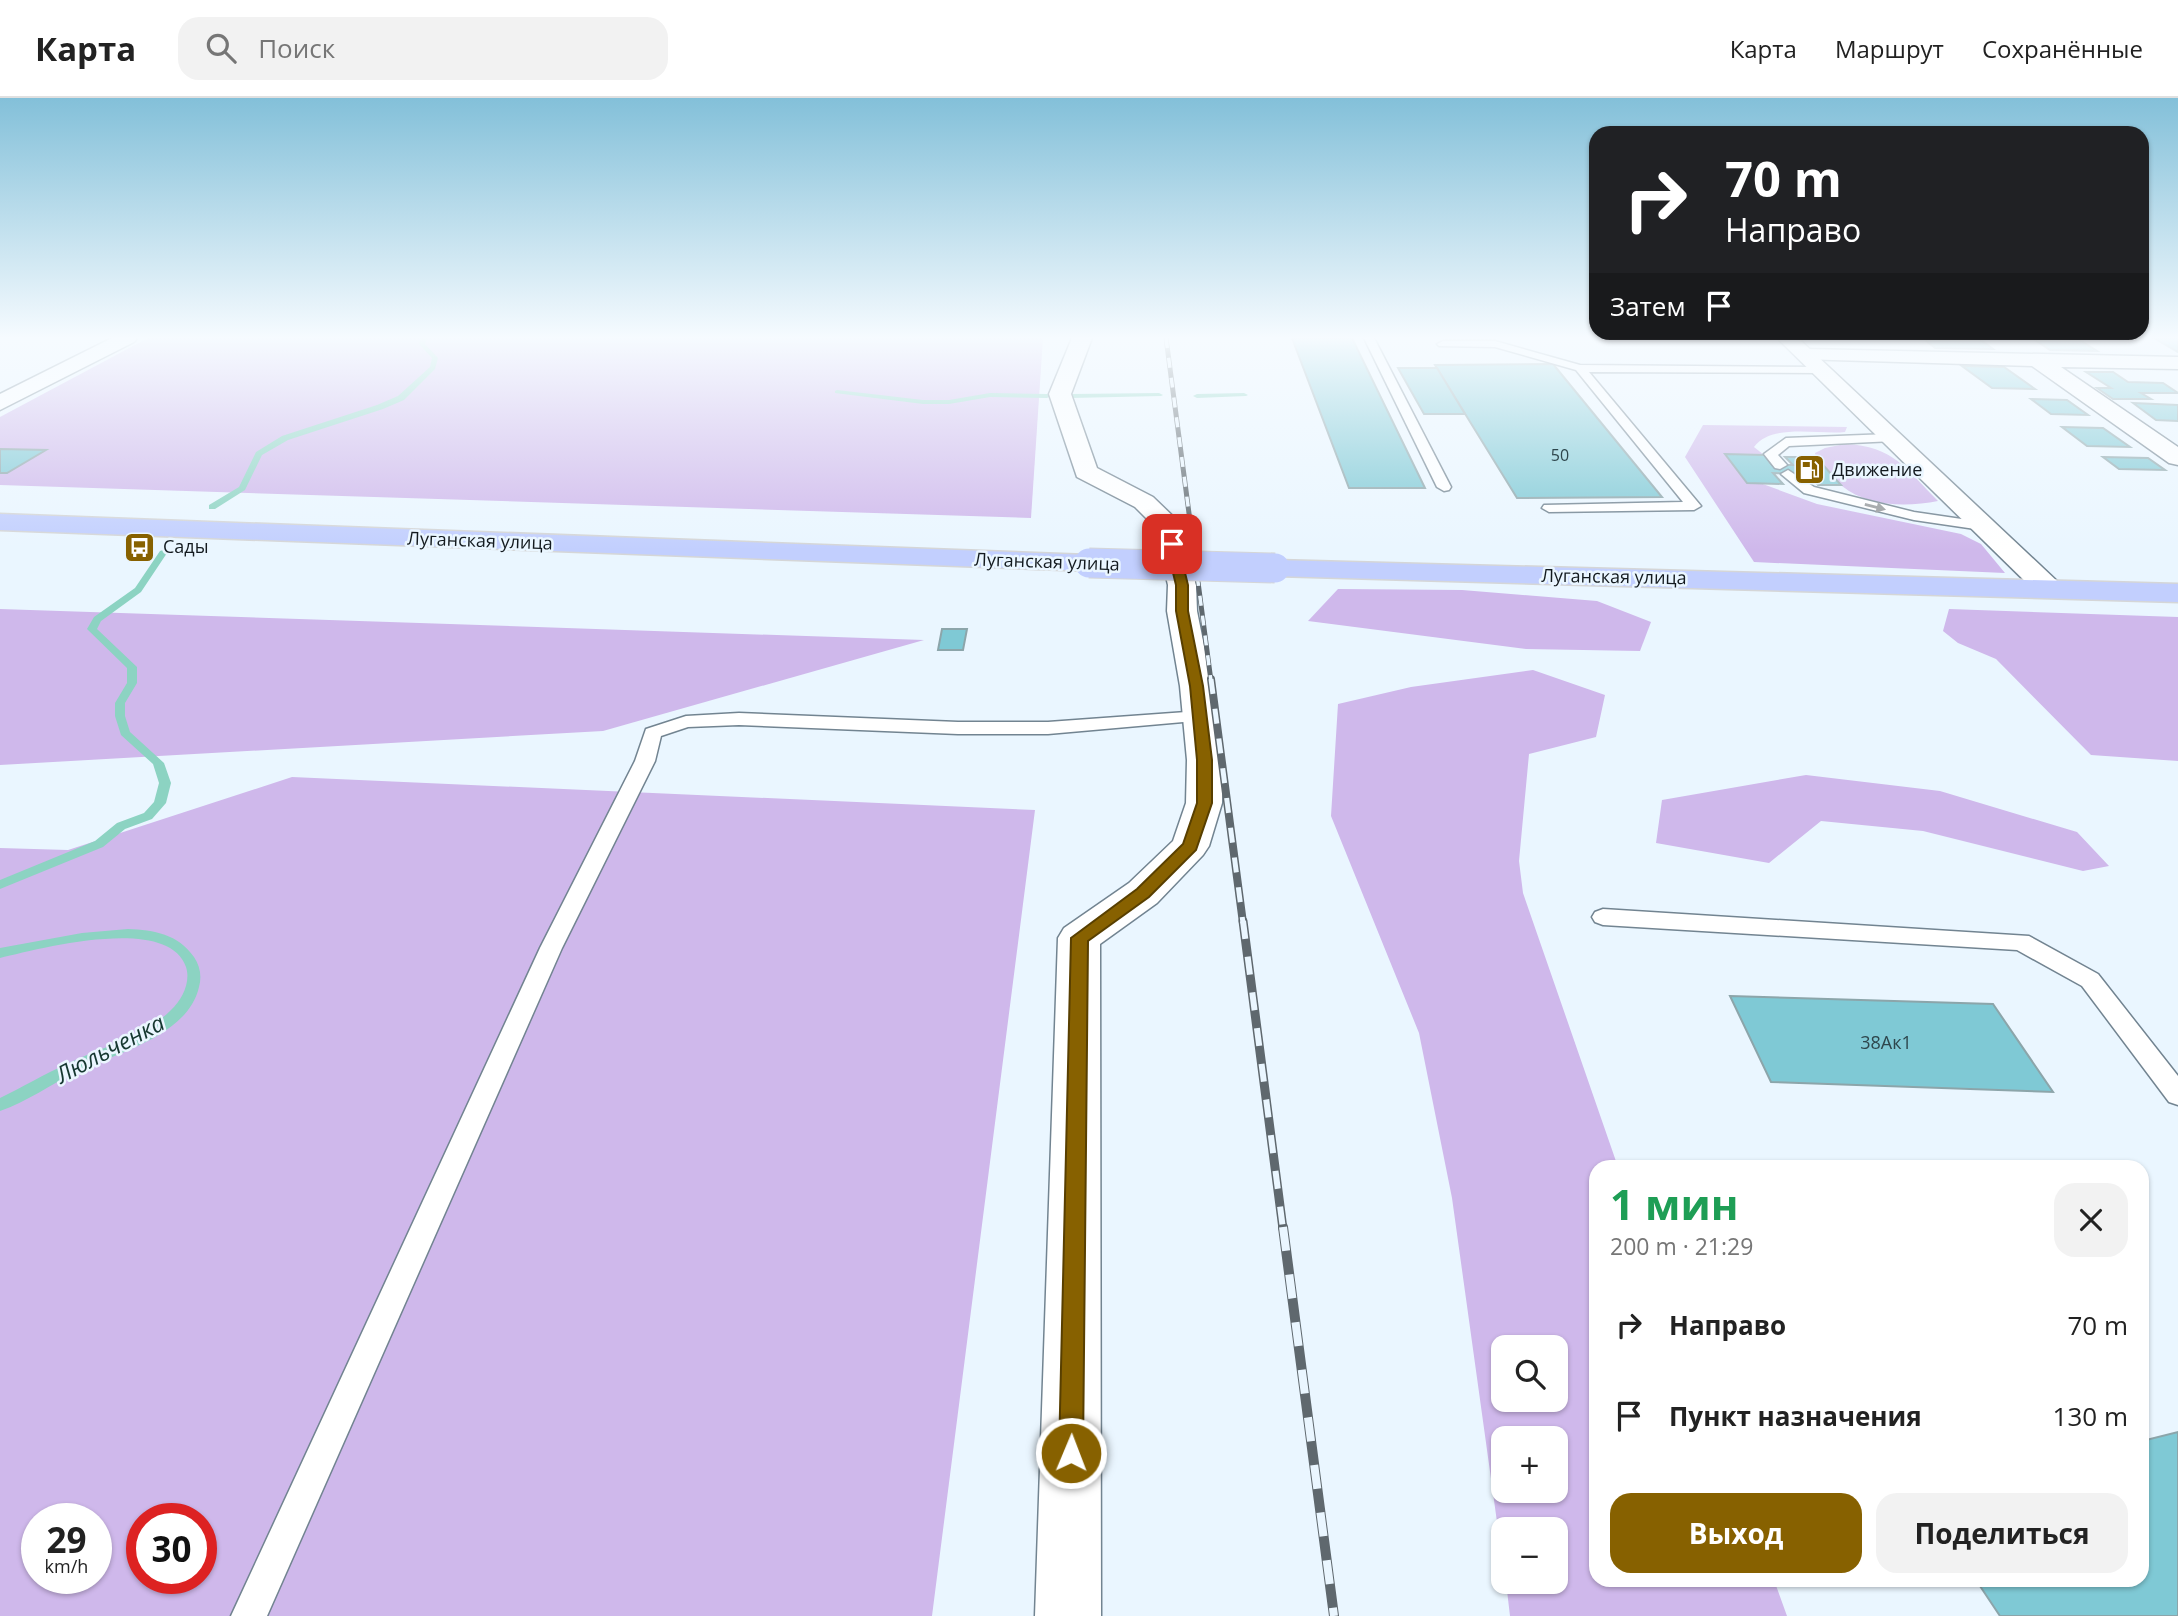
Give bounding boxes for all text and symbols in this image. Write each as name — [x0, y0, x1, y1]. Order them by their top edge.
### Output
search box — [178, 17, 668, 80]
text: Карта — [35, 26, 136, 71]
icon: search — [202, 29, 240, 67]
text: Поиск — [258, 30, 335, 66]
text: Карта — [1730, 32, 1797, 65]
text: Маршрут — [1835, 32, 1944, 65]
text: Сохранённые — [1982, 32, 2143, 65]
text: 70 m — [1725, 145, 1842, 211]
icon: right — [1610, 154, 1701, 245]
text: Направо — [1725, 208, 1861, 251]
icon: arrive — [1700, 287, 1738, 325]
text: Затем — [1610, 288, 1686, 324]
house number: 50 — [1551, 444, 1569, 466]
fuel station icon: Движение — [1792, 453, 1826, 487]
place label: Движение — [1832, 457, 1922, 481]
one-way arrow — [1864, 502, 1886, 513]
pin — [1142, 514, 1202, 574]
street label: Луганская улица — [407, 525, 553, 555]
icon: arrive — [1153, 525, 1191, 563]
bus stop icon: Сады — [123, 530, 157, 564]
place label: Сады — [163, 534, 209, 558]
street label: Луганская улица — [974, 546, 1120, 576]
street label: Луганская улица — [1541, 563, 1687, 589]
water label: Люльченка — [48, 1006, 170, 1091]
house number: 38Ак1 — [1860, 1030, 1912, 1054]
text: 1 мин — [1610, 1175, 1738, 1232]
button: close — [2054, 1183, 2128, 1257]
text: 200 m · 21:29 — [1610, 1230, 1753, 1262]
icon: right — [1610, 1306, 1648, 1344]
text: Направо — [1669, 1307, 1786, 1343]
text: 70 m — [2067, 1307, 2128, 1343]
map controls — [1491, 1335, 1568, 1594]
button: search — [1491, 1335, 1568, 1412]
icon: arrive — [1610, 1397, 1648, 1435]
text: Пункт назначения — [1669, 1398, 1922, 1434]
text: 130 m — [2053, 1398, 2128, 1434]
position arrow — [1034, 1416, 1108, 1490]
button: + — [1491, 1426, 1568, 1503]
button: Выход — [1610, 1493, 1862, 1573]
button: Поделиться — [1876, 1493, 2128, 1573]
speed limit sign: 30 — [126, 1503, 217, 1594]
text: 29 — [46, 1516, 87, 1563]
button: − — [1491, 1517, 1568, 1594]
text: km/h — [45, 1554, 88, 1578]

